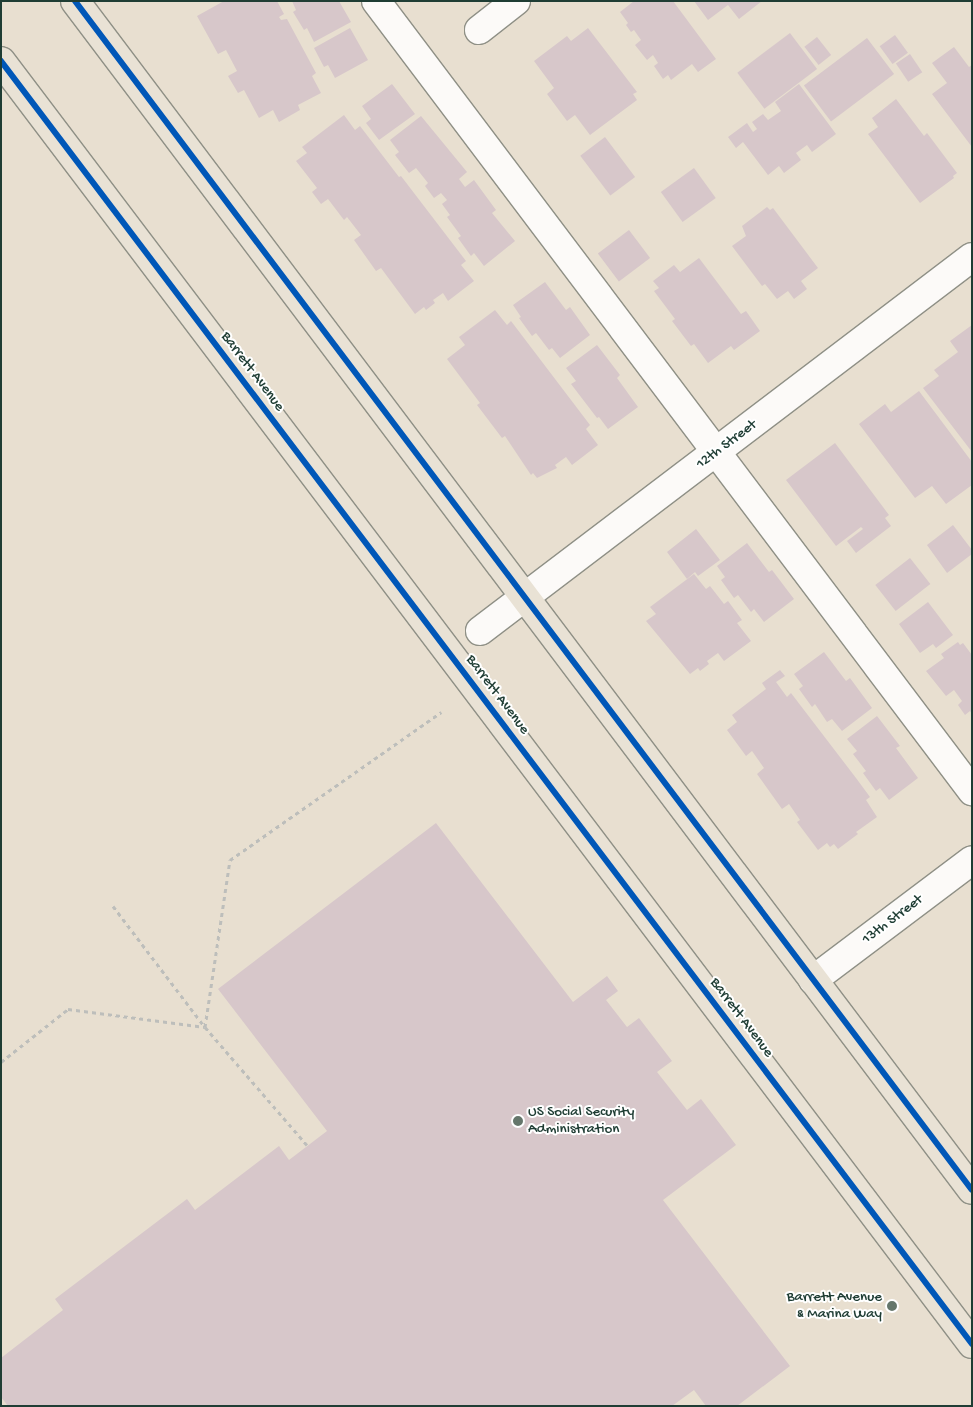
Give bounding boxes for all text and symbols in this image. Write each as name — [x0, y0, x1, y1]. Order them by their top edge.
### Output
street label: Barrett Avenue — [216, 329, 288, 415]
street label: 12th Street — [693, 416, 761, 474]
street label: Barrett Avenue — [461, 652, 533, 738]
street label: 13th Street — [859, 891, 927, 949]
street label: Barrett Avenue — [705, 975, 777, 1061]
place label: US Social Security Administration — [528, 1103, 634, 1138]
marker: US Social Security Administration — [512, 1115, 524, 1127]
place label: Barrett Avenue & Marina Way — [787, 1288, 882, 1323]
marker: Barrett Avenue & Marina Way — [886, 1300, 898, 1312]

